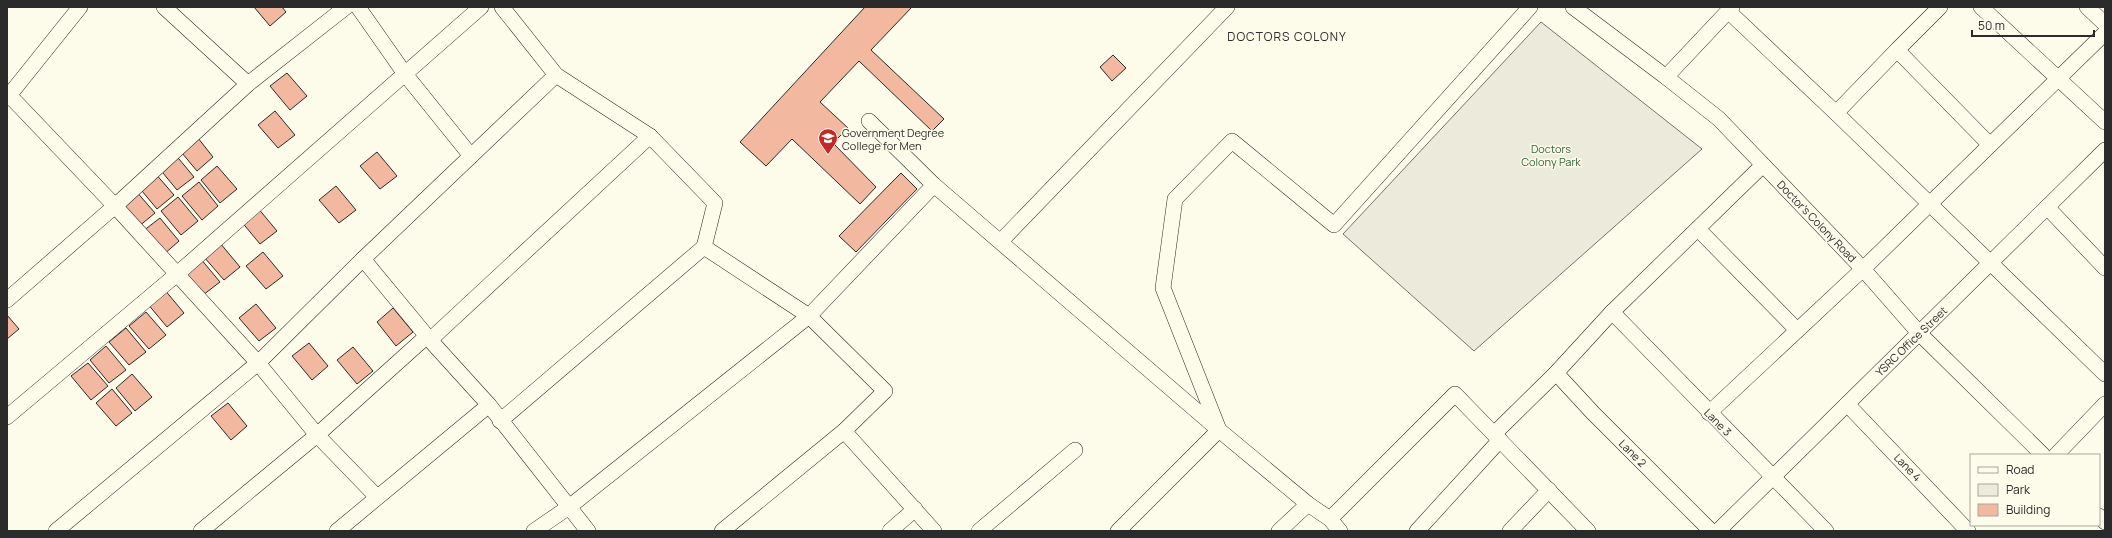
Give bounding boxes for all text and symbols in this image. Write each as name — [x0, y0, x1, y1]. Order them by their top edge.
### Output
scale bar — [1972, 12, 2094, 38]
text: 50 m — [1978, 17, 2005, 34]
district label: DOCTORS COLONY — [1227, 28, 1347, 45]
place label: Government Degree College for Men — [842, 125, 945, 153]
school or university icon: Government Degree College for Men — [817, 127, 839, 155]
park label: Doctors Colony Park — [1521, 141, 1581, 169]
street label: Doctor's Colony Road — [1774, 177, 1860, 265]
street label: YSRC Office Street — [1872, 303, 1950, 379]
street label: Lane 3 — [1701, 405, 1735, 439]
street label: Lane 2 — [1616, 436, 1650, 470]
street label: Lane 4 — [1891, 450, 1925, 484]
legend — [1970, 454, 2100, 526]
text: Road — [2006, 461, 2034, 478]
text: Park — [2006, 481, 2031, 498]
text: Building — [2006, 501, 2050, 518]

